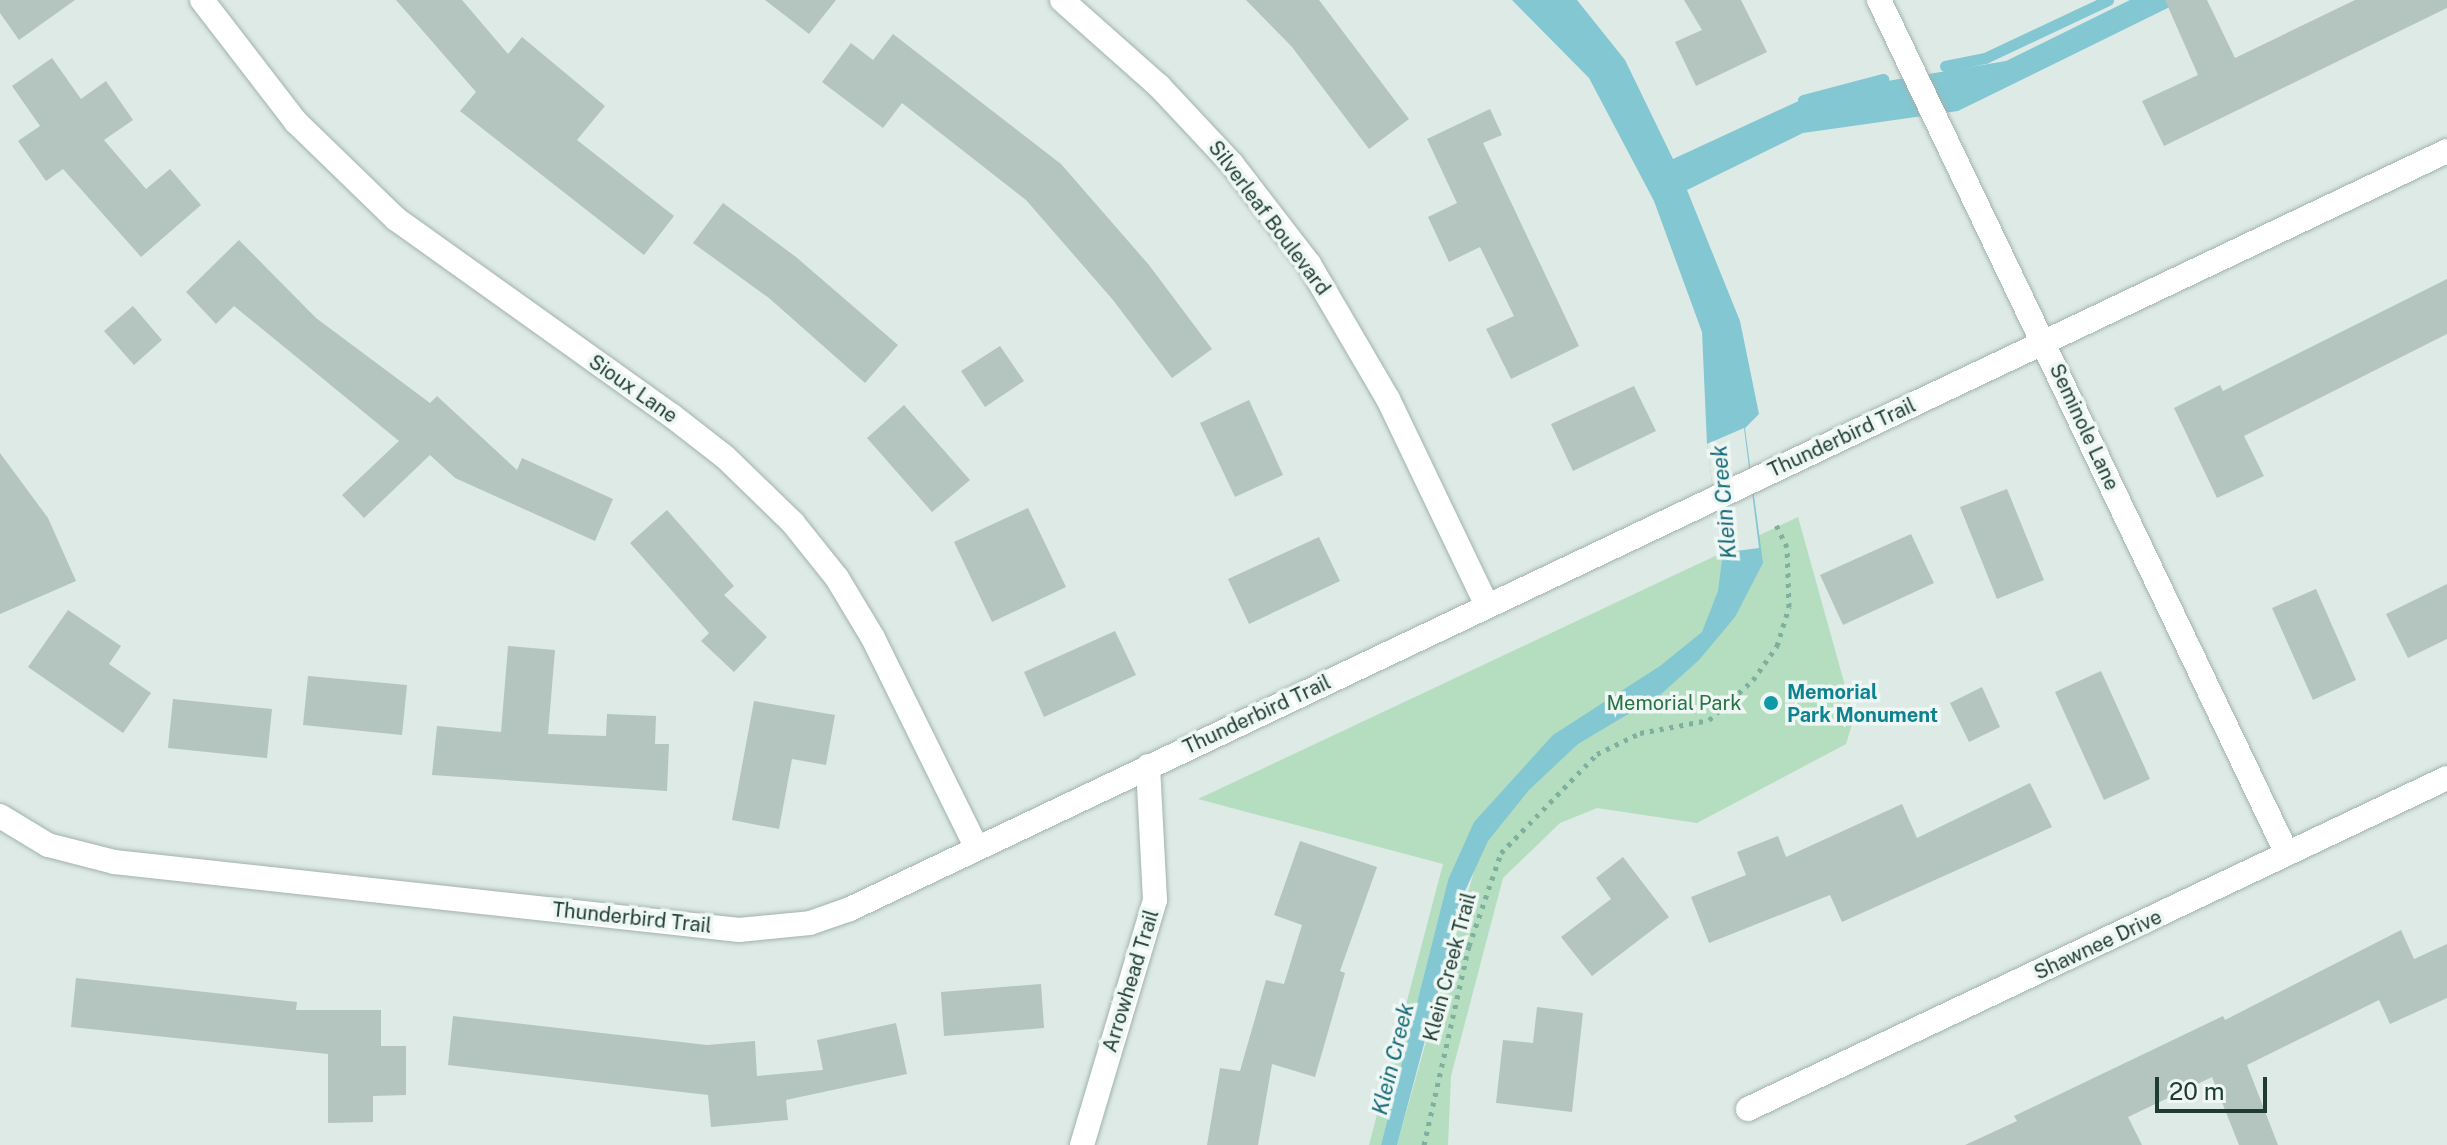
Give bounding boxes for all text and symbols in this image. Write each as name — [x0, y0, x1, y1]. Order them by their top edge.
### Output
street label: Silverleaf Boulevard — [1203, 136, 1335, 300]
street label: Sioux Lane — [584, 350, 682, 428]
street label: Seminole Lane — [2044, 360, 2124, 494]
street label: Thunderbird Trail — [1764, 393, 1920, 483]
water label: Klein Creek — [1706, 444, 1742, 560]
street label: Thunderbird Trail — [1179, 670, 1335, 760]
place label: Memorial Park Monument — [1787, 680, 1938, 727]
park label: Memorial Park — [1607, 691, 1741, 715]
marker: Memorial Park Monument — [1762, 694, 1780, 712]
street label: Klein Creek Trail — [1419, 890, 1481, 1044]
street label: Thunderbird Trail — [551, 898, 713, 938]
street label: Shawnee Drive — [2030, 905, 2166, 985]
street label: Arrowhead Trail — [1098, 907, 1164, 1055]
water label: Klein Creek — [1366, 1000, 1420, 1118]
scale bar — [2159, 1061, 2271, 1111]
text: 20 m — [2169, 1077, 2225, 1105]

